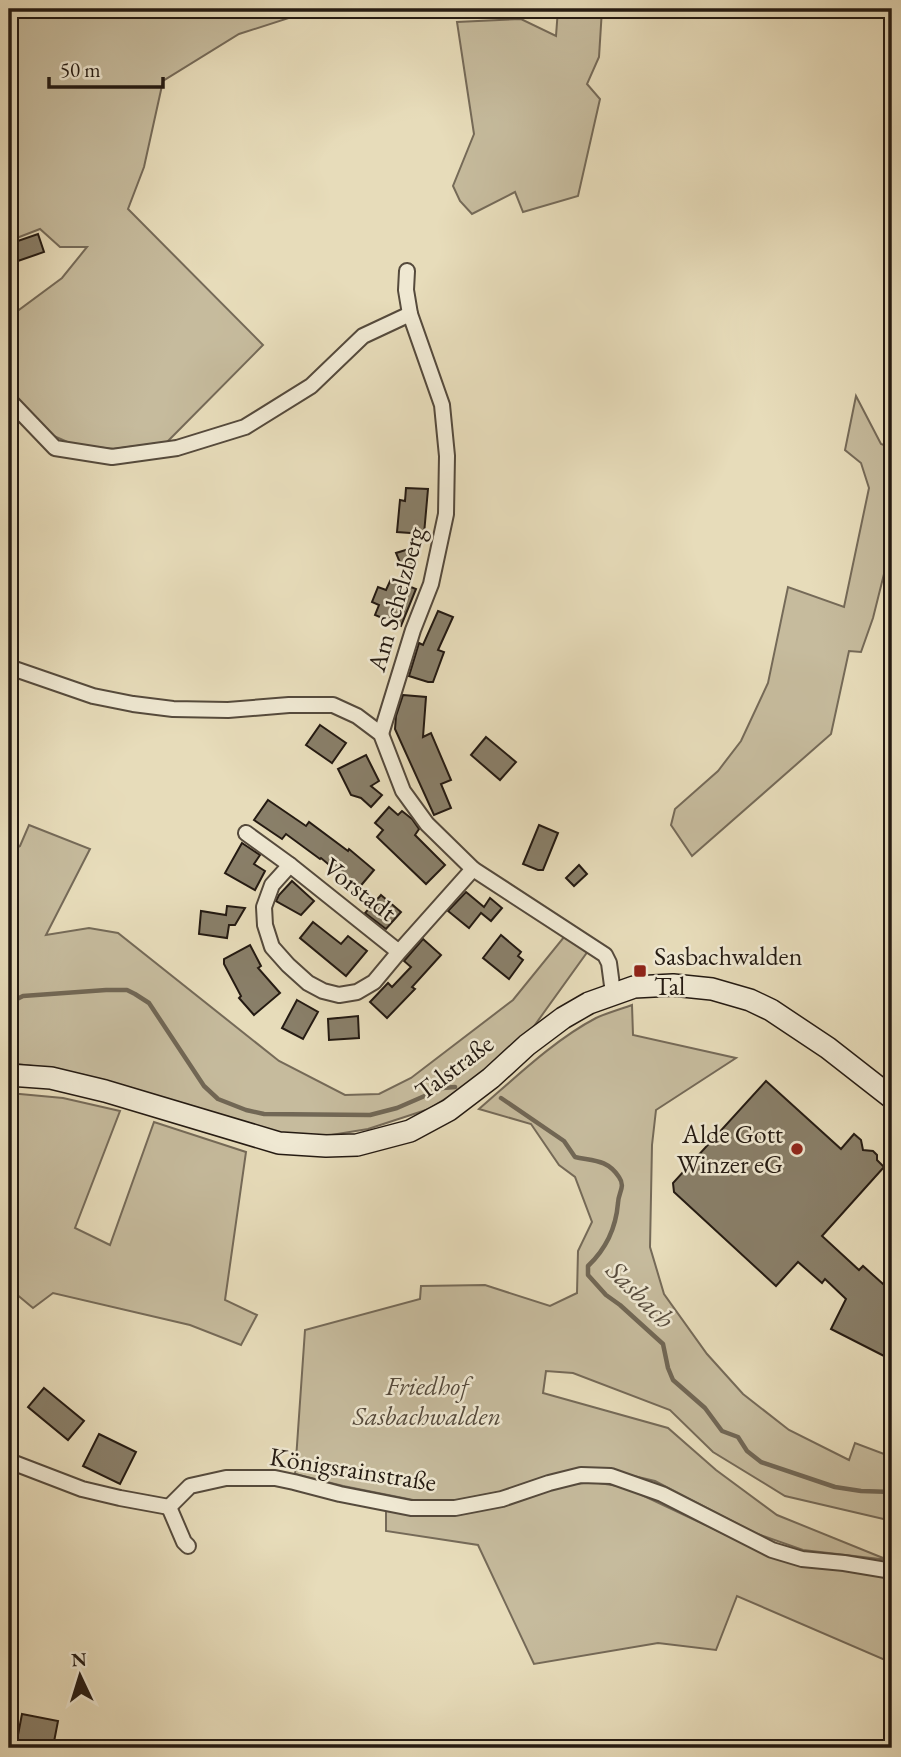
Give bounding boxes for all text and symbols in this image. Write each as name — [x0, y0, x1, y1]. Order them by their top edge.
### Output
scale bar — [49, 46, 163, 90]
text: 50 m — [60, 56, 101, 83]
street label: Am Schelzberg — [359, 522, 433, 676]
street label: Vorstadt — [316, 850, 404, 928]
place label: Sasbachwalden Tal — [654, 939, 803, 1003]
marker: Sasbachwalden Tal — [632, 963, 648, 979]
street label: Talstraße — [408, 1026, 500, 1108]
place label: Alde Gott Winzer eG — [677, 1117, 783, 1181]
marker: Alde Gott Winzer eG — [789, 1141, 805, 1157]
water label: Sasbach — [598, 1251, 683, 1336]
park label: Friedhof Sasbachwalden — [352, 1369, 501, 1433]
street label: Königsrainstraße — [267, 1439, 439, 1499]
north arrow — [46, 1642, 116, 1712]
text: N — [70, 1646, 88, 1673]

